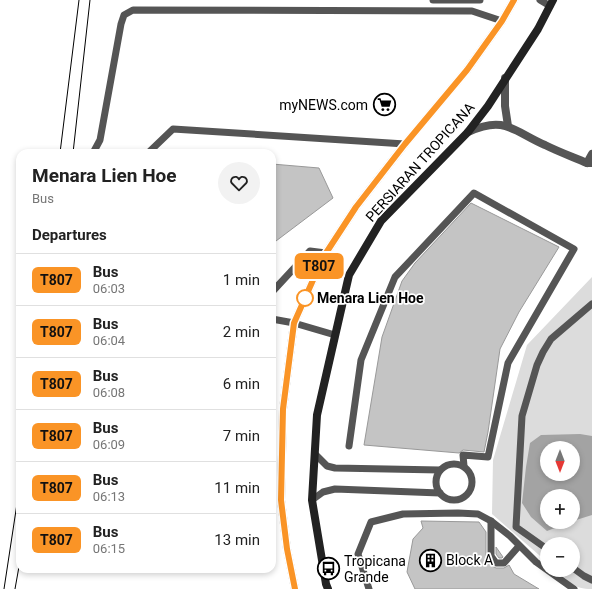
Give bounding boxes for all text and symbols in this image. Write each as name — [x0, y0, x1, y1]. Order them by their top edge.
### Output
supermarket icon: myNEWS.com — [371, 92, 397, 118]
place label: myNEWS.com — [279, 97, 368, 113]
street label: PERSIARAN TROPICANA — [362, 99, 478, 225]
button: heart — [218, 162, 260, 204]
text: Menara Lien Hoe — [32, 164, 177, 187]
text: Bus — [32, 191, 54, 206]
text: Departures — [32, 226, 107, 244]
line badge: T807 — [291, 253, 347, 279]
text: T807 — [303, 258, 335, 274]
text: Bus — [93, 263, 118, 281]
text: 1 min — [223, 271, 260, 289]
text: T807 — [40, 272, 73, 288]
text: 06:03 — [93, 281, 125, 296]
marker: Menara Lien Hoe — [296, 289, 314, 307]
place label: Menara Lien Hoe — [317, 290, 424, 306]
text: Bus — [93, 315, 118, 333]
text: 2 min — [223, 323, 260, 341]
text: T807 — [40, 324, 73, 340]
text: 06:04 — [93, 333, 125, 348]
text: Bus — [93, 367, 118, 385]
text: 6 min — [223, 375, 260, 393]
text: T807 — [40, 376, 73, 392]
text: 06:08 — [93, 385, 125, 400]
text: Bus — [93, 419, 118, 437]
text: 7 min — [223, 427, 260, 445]
text: T807 — [40, 428, 73, 444]
text: 06:09 — [93, 437, 125, 452]
north arrow — [540, 441, 580, 481]
map controls — [540, 441, 580, 577]
text: Bus — [93, 471, 118, 489]
text: 11 min — [214, 479, 260, 497]
text: T807 — [40, 480, 73, 496]
text: 06:13 — [93, 489, 125, 504]
button: + — [540, 489, 580, 529]
text: Bus — [93, 523, 118, 541]
text: 13 min — [214, 531, 260, 549]
text: T807 — [40, 532, 73, 548]
button: − — [540, 537, 580, 577]
text: 06:15 — [93, 541, 125, 556]
building icon: Block A — [417, 547, 443, 573]
place label: Block A — [446, 552, 493, 568]
place label: Tropicana Grande — [344, 553, 406, 585]
bus stop icon: Tropicana Grande — [316, 556, 342, 582]

